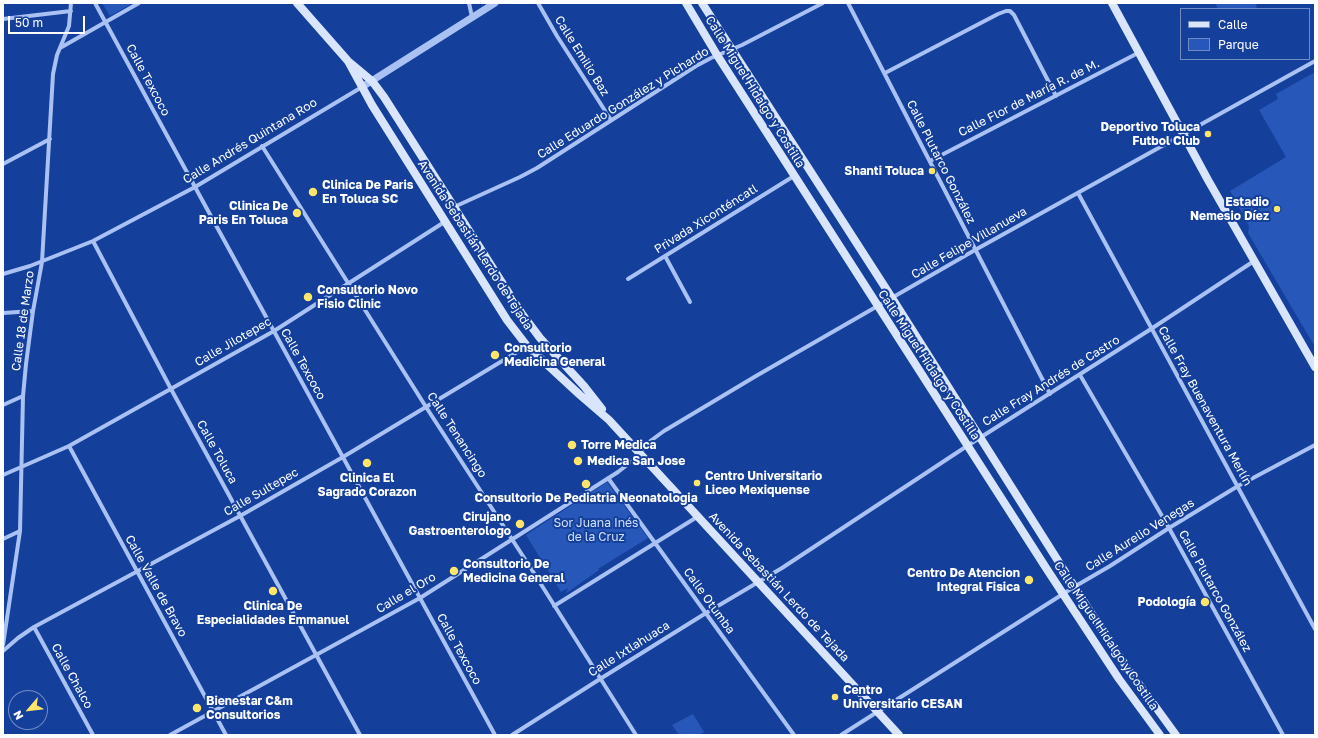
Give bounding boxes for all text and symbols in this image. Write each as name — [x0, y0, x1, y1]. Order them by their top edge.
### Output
scale bar — [10, 8, 87, 34]
legend — [1180, 8, 1310, 60]
street label: Calle Emilio Baz — [552, 13, 612, 99]
street label: Calle Miguel Hidalgo y Costilla — [702, 13, 808, 171]
text: 50 m — [15, 15, 43, 30]
text: Calle — [1218, 17, 1247, 32]
text: Parque — [1218, 37, 1259, 52]
street label: Calle Texcoco — [123, 42, 173, 118]
street label: Calle Eduardo González y Pichardo — [535, 44, 711, 162]
street label: Calle Flor de María R. de M. — [956, 56, 1102, 140]
street label: Calle Andrés Quintana Roo — [180, 95, 320, 187]
street label: Calle Plutarco González — [903, 98, 979, 226]
place label: Deportivo Toluca Futbol Club — [1101, 120, 1200, 148]
marker: Deportivo Toluca Futbol Club — [1203, 129, 1213, 139]
street label: Avenida Sebastián Lerdo de Tejada — [415, 157, 535, 333]
place label: Shanti Toluca — [844, 164, 924, 178]
marker: Shanti Toluca — [927, 166, 937, 176]
place label: Clinica De Paris En Toluca SC — [322, 178, 413, 206]
street label: Privada Xiconténcatl — [652, 181, 760, 257]
marker: Clinica De Paris En Toluca SC — [307, 186, 319, 198]
place label: Estadio Nemesio Díez — [1190, 195, 1269, 223]
place label: Clinica De Paris En Toluca — [199, 199, 288, 227]
street label: Calle Felipe Villanueva — [909, 204, 1029, 282]
marker: Estadio Nemesio Díez — [1272, 204, 1282, 214]
marker: Clinica De Paris En Toluca — [291, 207, 303, 219]
street label: Calle 18 de Marzo — [9, 270, 37, 372]
place label: Consultorio Novo Fisio Clinic — [317, 283, 418, 311]
street label: Calle Miguel Hidalgo y Costilla — [875, 287, 983, 443]
marker: Consultorio Novo Fisio Clinic — [302, 291, 314, 303]
street label: Calle Jilotepec — [192, 314, 274, 370]
street label: Calle Fray Buenaventura Merlín — [1155, 324, 1255, 488]
street label: Calle Texcoco — [277, 326, 329, 402]
street label: Calle Fray Andrés de Castro — [980, 333, 1122, 429]
place label: Consultorio Medicina General — [504, 341, 606, 369]
marker: Consultorio Medicina General — [489, 349, 501, 361]
street label: Calle Tenancingo — [424, 390, 490, 480]
street label: Calle Toluca — [194, 418, 240, 486]
place label: Torre Medica — [581, 438, 657, 452]
marker: Torre Medica — [566, 439, 578, 451]
place label: Medica San Jose — [587, 454, 685, 468]
marker: Medica San Jose — [572, 455, 584, 467]
marker: Clinica El Sagrado Corazon — [361, 457, 373, 469]
street label: Calle Sultepec — [221, 465, 301, 519]
place label: Centro Universitario Liceo Mexiquense — [705, 469, 822, 497]
place label: Clinica El Sagrado Corazon — [317, 471, 417, 499]
marker: Consultorio De Pediatria Neonatologia — [580, 478, 592, 490]
marker: Centro Universitario Liceo Mexiquense — [692, 478, 702, 488]
place label: Consultorio De Pediatria Neonatologia — [474, 491, 698, 505]
street label: Calle Aurelio Venegas — [1083, 496, 1197, 574]
street label: Avenida Sebastián Lerdo de Tejada — [706, 509, 852, 665]
place label: Cirujano Gastroenterologo — [408, 510, 511, 538]
park label: Sor Juana Inés de la Cruz — [554, 516, 638, 544]
marker: Cirujano Gastroenterologo — [514, 518, 526, 530]
street label: Calle Plutarco González — [1175, 528, 1255, 654]
street label: Calle Valle de Bravo — [122, 533, 190, 639]
place label: Consultorio De Medicina General — [463, 557, 565, 585]
street label: Calle Miguel Hidalgo y Costilla — [1051, 559, 1161, 713]
marker: Consultorio De Medicina General — [448, 565, 460, 577]
street label: Calle Otumba — [680, 565, 738, 637]
place label: Centro De Atencion Integral Fisica — [907, 566, 1020, 594]
street label: Calle el Oro — [374, 570, 438, 616]
marker: Centro De Atencion Integral Fisica — [1023, 574, 1035, 586]
marker: Clinica De Especialidades Emmanuel — [267, 585, 279, 597]
place label: Podología — [1138, 595, 1196, 609]
marker: Podología — [1199, 596, 1211, 608]
place label: Clinica De Especialidades Emmanuel — [197, 599, 349, 627]
street label: Calle Texcoco — [433, 611, 485, 687]
street label: Calle Ixtlahuaca — [586, 618, 672, 680]
street label: Calle Chalco — [48, 641, 96, 711]
place label: Centro Universitario CESAN — [843, 683, 963, 711]
north arrow — [8, 690, 48, 730]
marker: Centro Universitario CESAN — [830, 692, 840, 702]
place label: Bienestar C&m Consultorios — [206, 694, 293, 722]
marker: Bienestar C&m Consultorios — [191, 702, 203, 714]
text: N — [10, 709, 26, 722]

